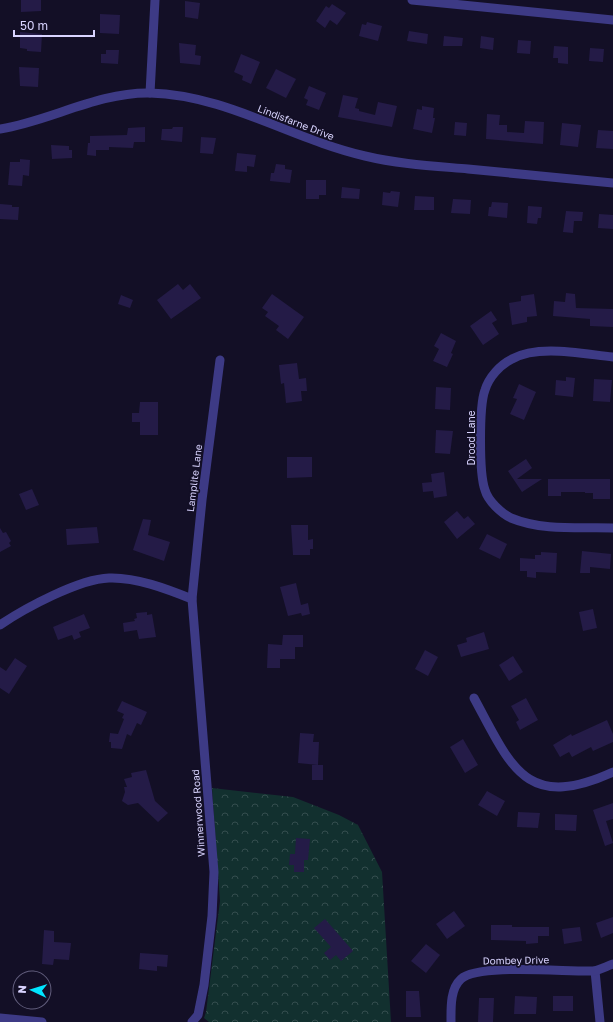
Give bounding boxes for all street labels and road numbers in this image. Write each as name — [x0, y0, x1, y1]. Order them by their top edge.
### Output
street label: Lindisfarne Drive — [256, 102, 336, 142]
street label: Drood Lane — [465, 410, 477, 465]
street label: Lamplite Lane — [184, 443, 204, 512]
street label: Winnerwood Road — [189, 769, 207, 857]
street label: Dombey Drive — [483, 953, 550, 967]

